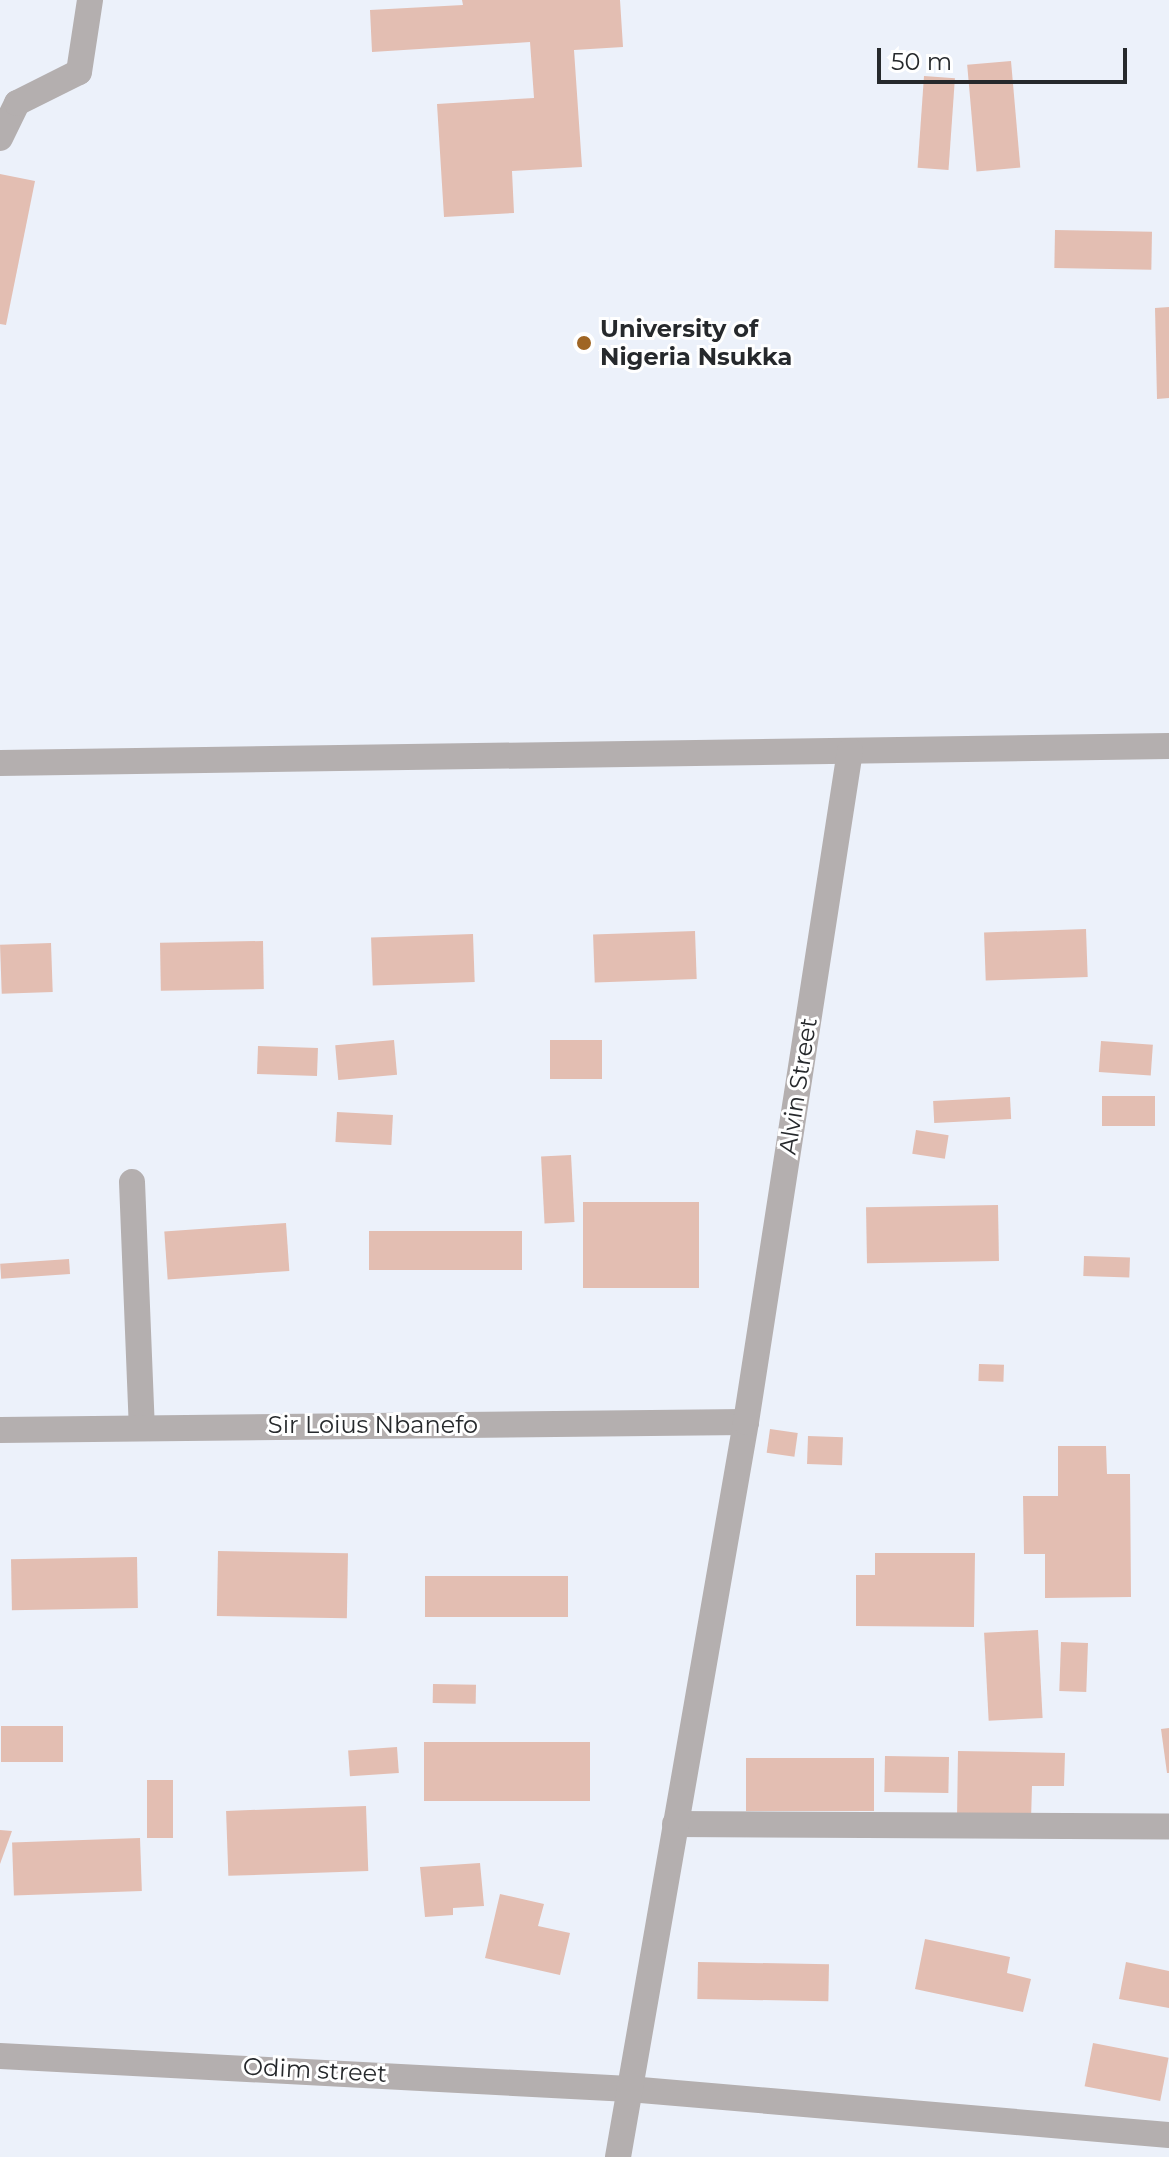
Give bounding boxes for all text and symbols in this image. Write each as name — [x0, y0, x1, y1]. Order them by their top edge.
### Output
scale bar — [881, 32, 1131, 82]
text: 50 m — [891, 47, 952, 76]
place label: University of Nigeria Nsukka — [600, 315, 792, 371]
marker: University of Nigeria Nsukka — [575, 334, 593, 352]
street label: Alvin Street — [773, 1015, 823, 1157]
street label: Sir Loius Nbanefo — [268, 1411, 478, 1439]
street label: Odim street — [242, 2052, 388, 2088]

